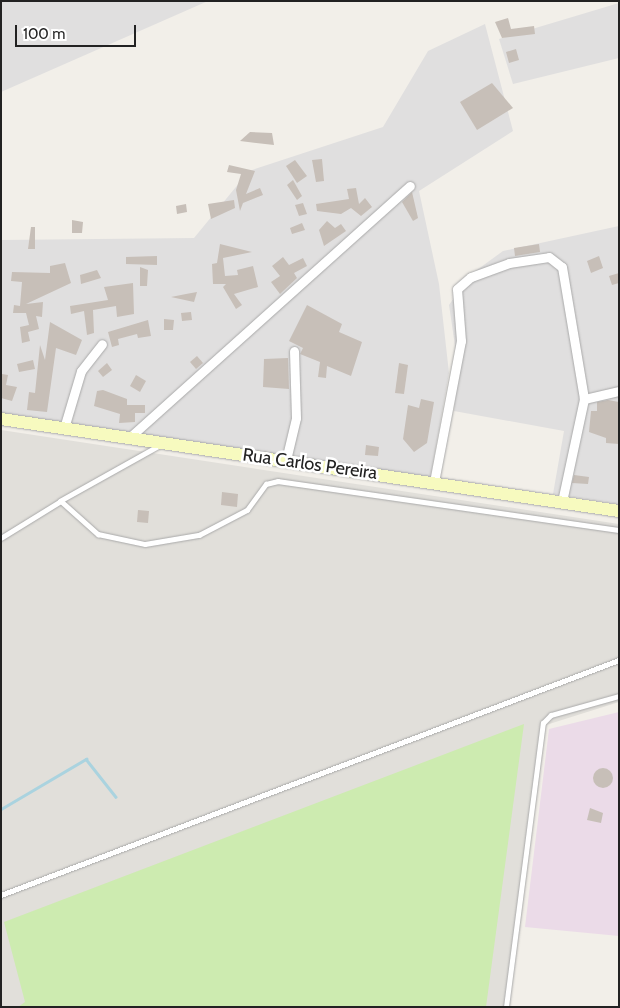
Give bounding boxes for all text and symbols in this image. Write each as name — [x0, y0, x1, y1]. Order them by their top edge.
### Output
scale bar — [18, 15, 139, 47]
text: 100 m — [23, 25, 65, 43]
street label: Rua Carlos Pereira — [241, 444, 379, 484]

